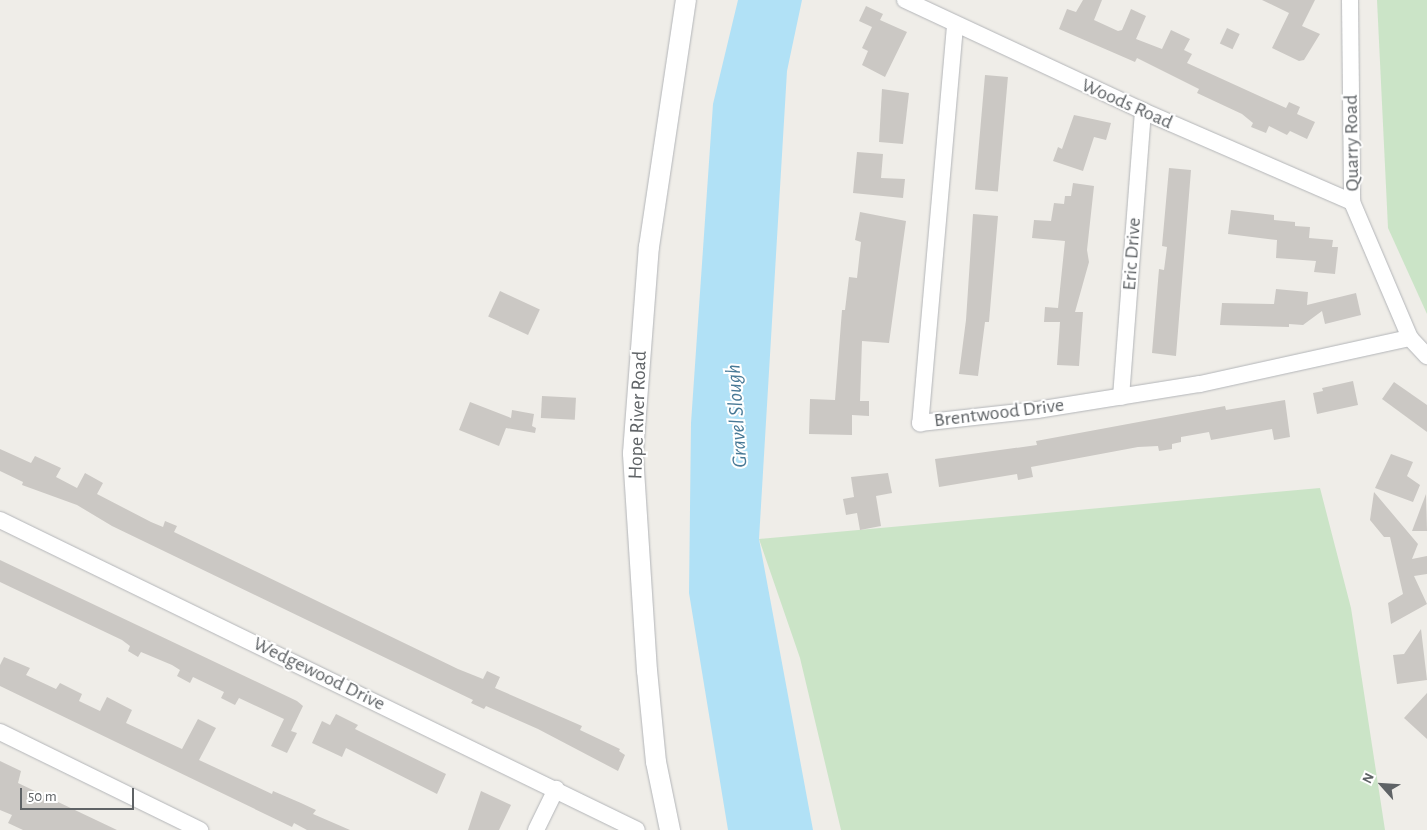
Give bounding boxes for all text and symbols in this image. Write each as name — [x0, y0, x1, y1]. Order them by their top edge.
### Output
street label: Woods Road — [1078, 73, 1176, 135]
street label: Quarry Road — [1339, 94, 1365, 192]
street label: Eric Drive — [1117, 217, 1147, 291]
street label: Hope River Road — [624, 350, 652, 480]
water label: Gravel Slough — [721, 363, 753, 469]
street label: Brentwood Drive — [933, 393, 1065, 433]
street label: Wedgewood Drive — [249, 632, 389, 716]
north arrow — [1357, 760, 1407, 810]
text: N — [1360, 771, 1377, 786]
scale bar — [22, 778, 136, 810]
text: 50 m — [28, 789, 57, 804]

